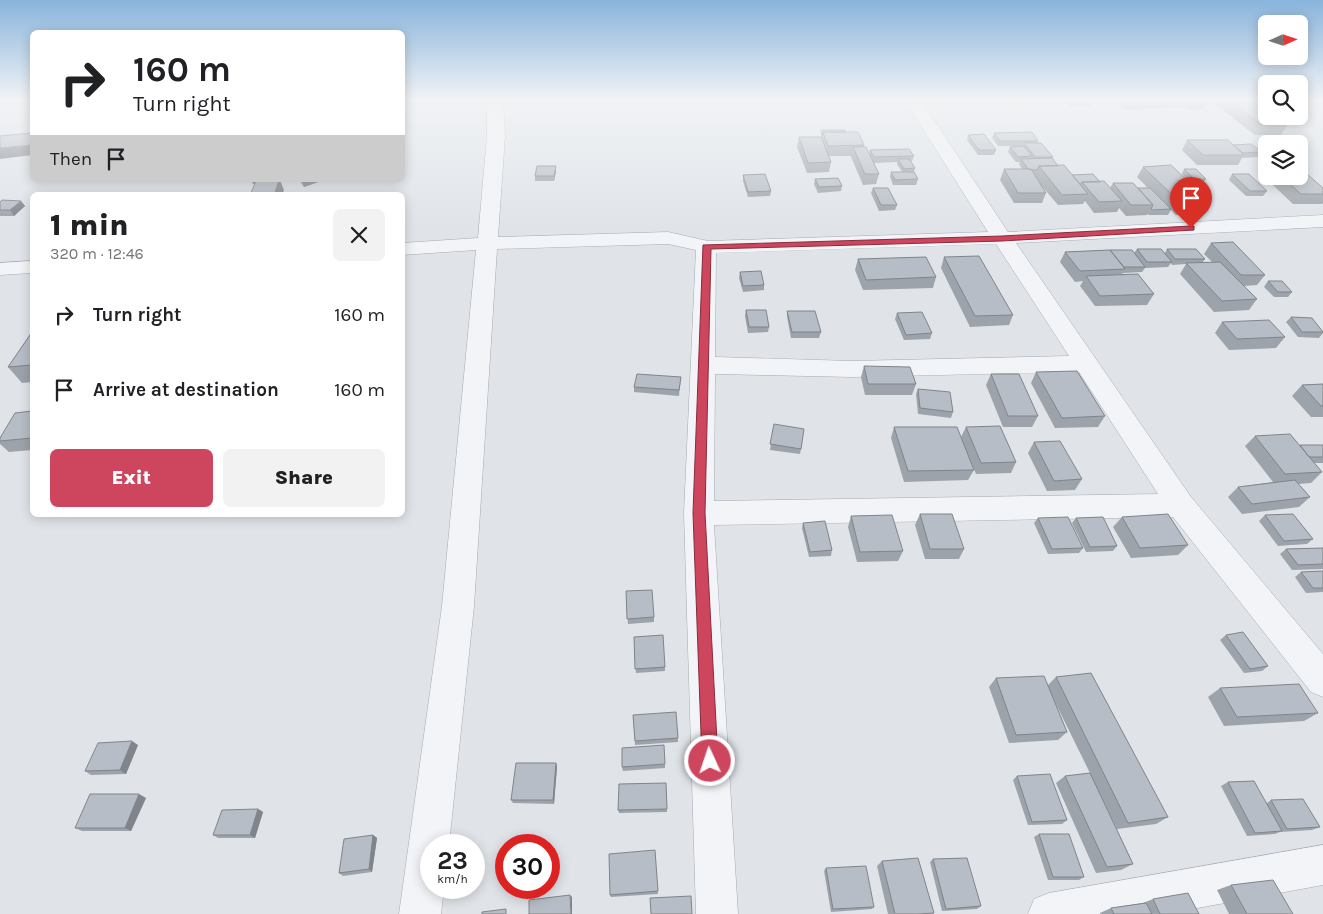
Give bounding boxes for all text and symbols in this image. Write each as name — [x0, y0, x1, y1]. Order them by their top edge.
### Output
north arrow — [1258, 15, 1308, 65]
map controls — [1258, 15, 1308, 185]
text: 160 m — [133, 49, 231, 90]
icon: right — [50, 50, 115, 115]
button: search — [1258, 75, 1308, 125]
text: Turn right — [133, 91, 231, 117]
button: layers — [1258, 135, 1308, 185]
icon: arrive — [102, 145, 130, 173]
text: Then — [50, 148, 92, 170]
pin — [1170, 177, 1212, 228]
icon: arrive — [1177, 184, 1205, 212]
text: 1 min — [50, 207, 129, 243]
button: close — [333, 209, 385, 261]
text: 320 m · 12:46 — [50, 244, 144, 263]
icon: right — [50, 301, 78, 329]
text: Turn right — [93, 304, 182, 326]
text: 160 m — [334, 304, 385, 326]
icon: arrive — [50, 376, 78, 404]
text: Arrive at destination — [93, 379, 279, 401]
text: 160 m — [334, 379, 385, 401]
button: Exit — [50, 449, 213, 507]
button: Share — [223, 449, 385, 507]
position arrow — [683, 734, 735, 786]
speed limit sign: 30 — [495, 834, 560, 899]
text: 23 — [437, 846, 468, 875]
text: km/h — [437, 872, 468, 886]

